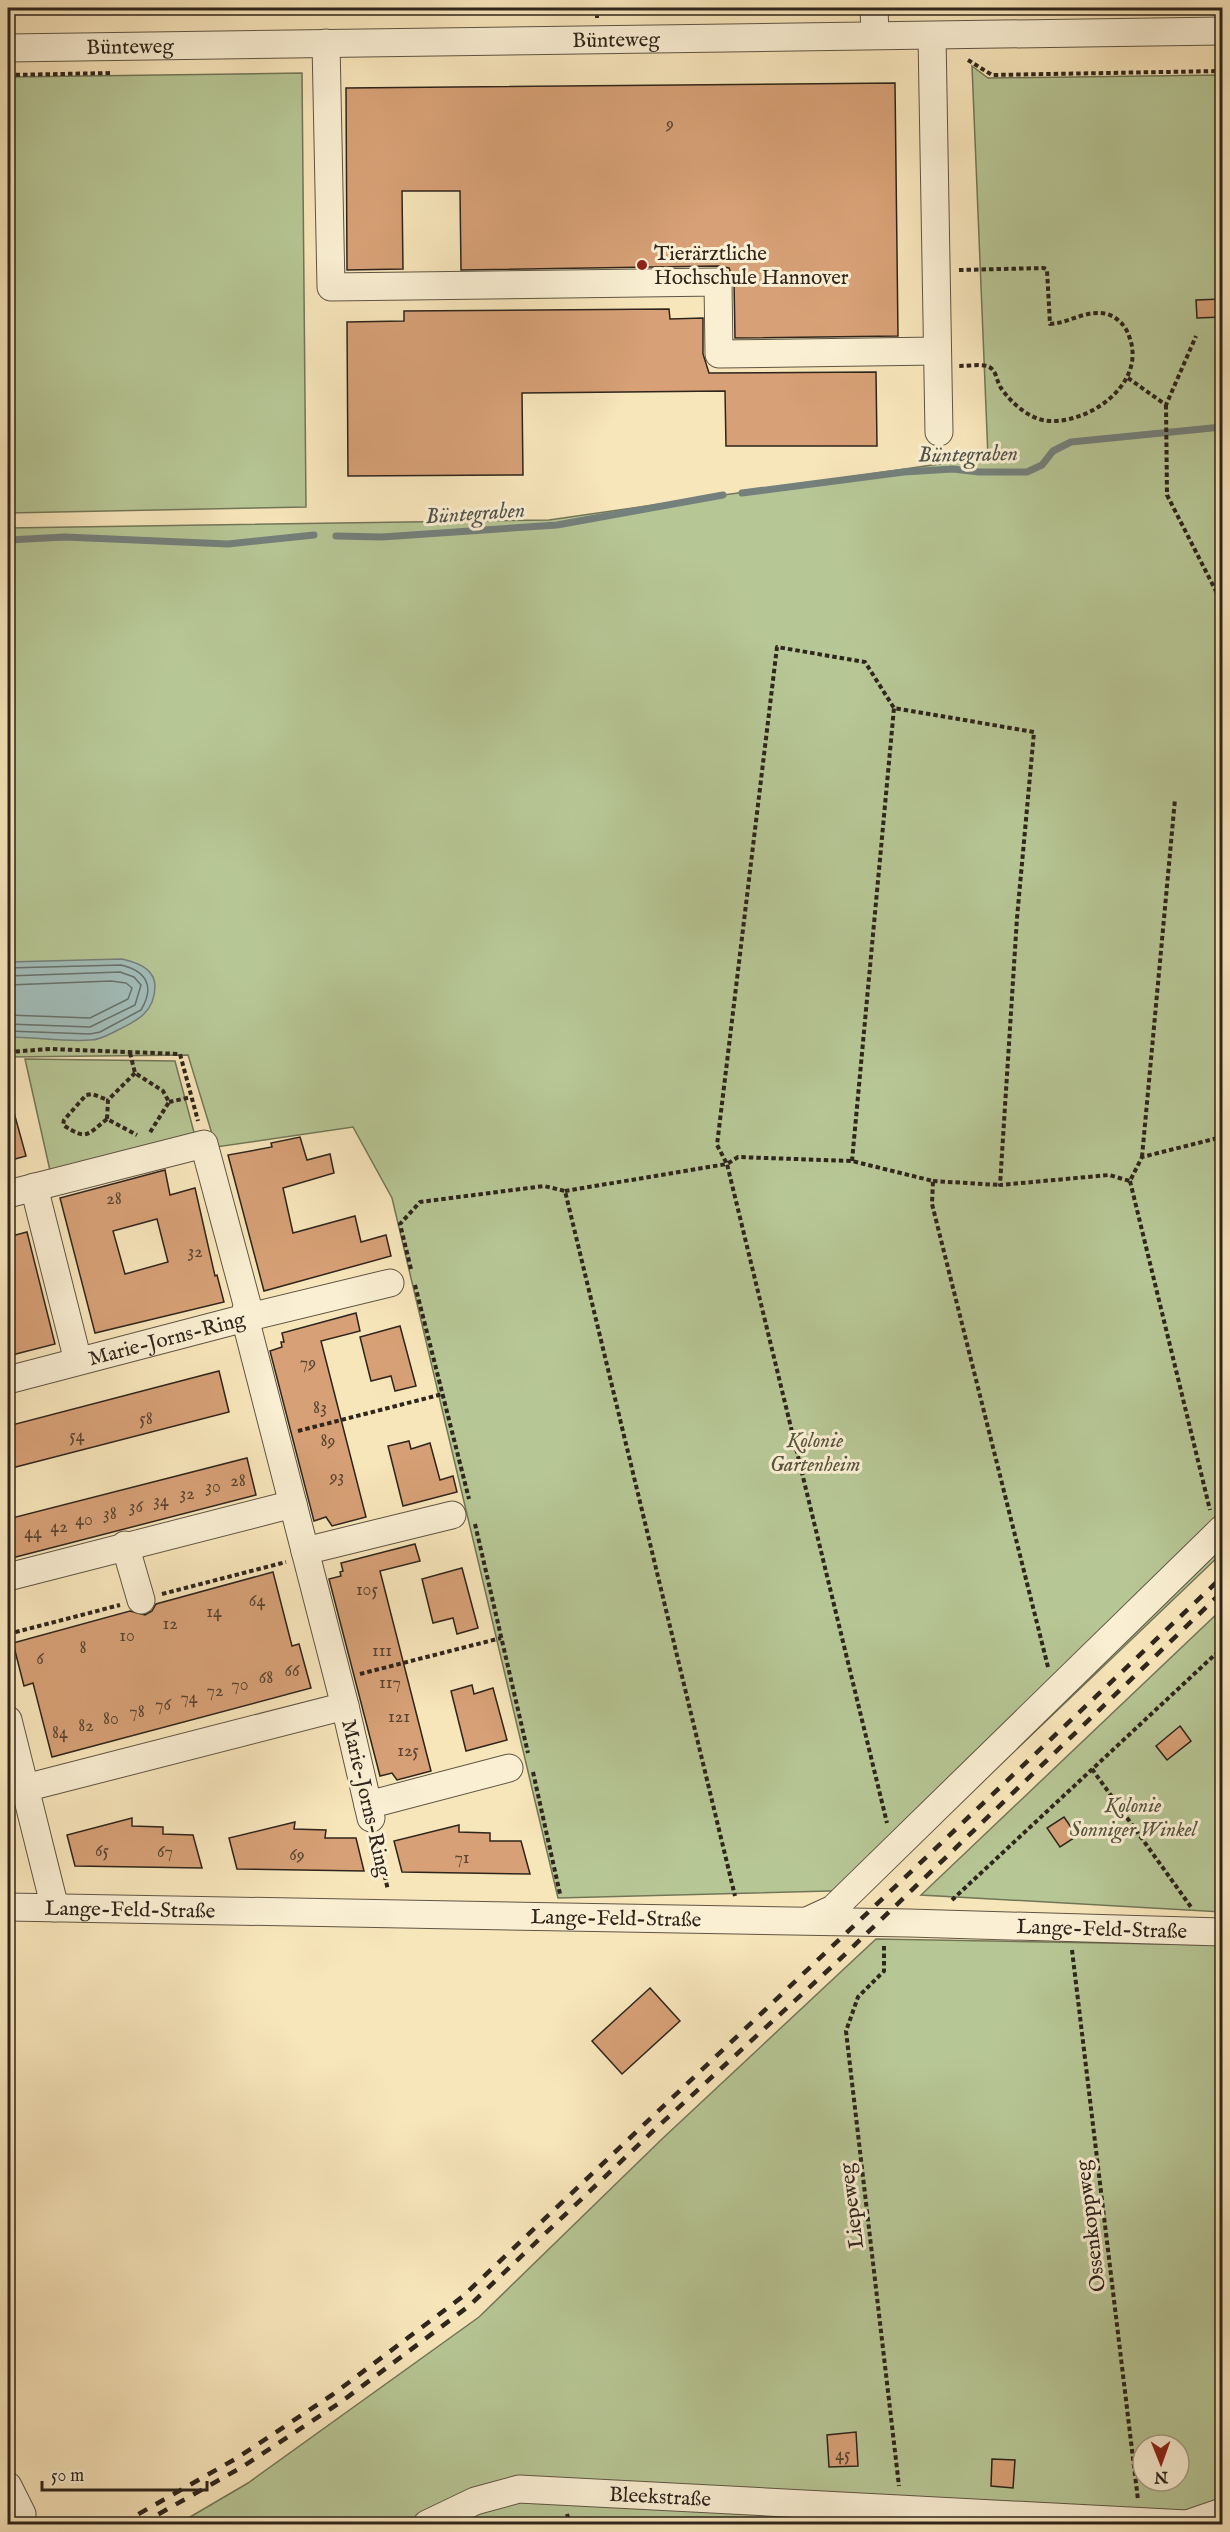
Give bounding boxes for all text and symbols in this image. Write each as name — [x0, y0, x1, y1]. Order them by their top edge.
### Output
street label: Bünteweg — [572, 27, 661, 55]
street label: Bünteweg — [86, 34, 175, 62]
house number: 9 — [665, 113, 674, 136]
place label: Tierärztliche Hochschule Hannover — [654, 241, 849, 292]
marker: Tierärztliche Hochschule Hannover — [635, 258, 649, 272]
water label: Büntegraben — [918, 440, 1018, 470]
water label: Büntegraben — [424, 497, 526, 531]
house number: 28 — [106, 1188, 122, 1211]
house number: 32 — [187, 1241, 203, 1264]
street label: Marie-Jorns-Ring — [86, 1306, 249, 1373]
house number: 79 — [300, 1352, 316, 1375]
house number: 83 — [313, 1397, 327, 1420]
house number: 58 — [139, 1408, 153, 1431]
house number: 54 — [69, 1425, 85, 1448]
park label: Kolonie Gartenheim — [770, 1428, 860, 1479]
house number: 89 — [321, 1430, 335, 1453]
house number: 93 — [329, 1466, 344, 1489]
house number: 28 — [230, 1470, 246, 1493]
house number: 30 — [205, 1476, 221, 1499]
house number: 32 — [179, 1483, 195, 1506]
house number: 34 — [153, 1490, 169, 1513]
house number: 36 — [129, 1496, 144, 1519]
house number: 38 — [103, 1503, 117, 1526]
house number: 40 — [75, 1509, 93, 1532]
house number: 42 — [50, 1516, 68, 1539]
house number: 44 — [24, 1522, 42, 1545]
house number: 105 — [356, 1579, 378, 1602]
house number: 64 — [249, 1590, 265, 1613]
house number: 14 — [206, 1601, 222, 1624]
house number: 12 — [162, 1613, 178, 1636]
house number: 10 — [119, 1625, 135, 1648]
house number: 8 — [79, 1637, 87, 1660]
house number: 111 — [372, 1640, 392, 1663]
house number: 6 — [36, 1648, 44, 1671]
house number: 66 — [284, 1660, 300, 1683]
house number: 68 — [259, 1667, 273, 1690]
house number: 117 — [379, 1672, 401, 1695]
house number: 70 — [231, 1674, 249, 1697]
house number: 72 — [207, 1680, 223, 1703]
house number: 74 — [180, 1687, 198, 1710]
house number: 76 — [155, 1694, 171, 1717]
house number: 78 — [129, 1701, 145, 1724]
house number: 121 — [388, 1706, 410, 1729]
house number: 80 — [103, 1708, 119, 1731]
house number: 82 — [78, 1715, 94, 1738]
street label: Marie-Jorns-Ring — [334, 1717, 397, 1880]
house number: 84 — [52, 1722, 68, 1745]
house number: 125 — [397, 1740, 419, 1763]
park label: Kolonie Sonniger Winkel — [1070, 1793, 1199, 1844]
house number: 65 — [95, 1840, 110, 1863]
house number: 67 — [157, 1841, 173, 1864]
house number: 69 — [289, 1844, 305, 1867]
house number: 71 — [454, 1847, 470, 1870]
street label: Lange-Feld-Straße — [44, 1896, 216, 1926]
street label: Lange-Feld-Straße — [530, 1904, 702, 1934]
street label: Lange-Feld-Straße — [1016, 1914, 1188, 1946]
street label: Ossenkoppweg — [1070, 2158, 1113, 2293]
street label: Liepeweg — [834, 2161, 871, 2250]
north arrow — [1131, 2433, 1191, 2493]
house number: 45 — [835, 2444, 851, 2467]
scale bar — [42, 2454, 207, 2492]
text: 50 m — [51, 2465, 84, 2488]
text: N — [1154, 2466, 1169, 2486]
street label: Bleekstraße — [608, 2482, 712, 2514]

